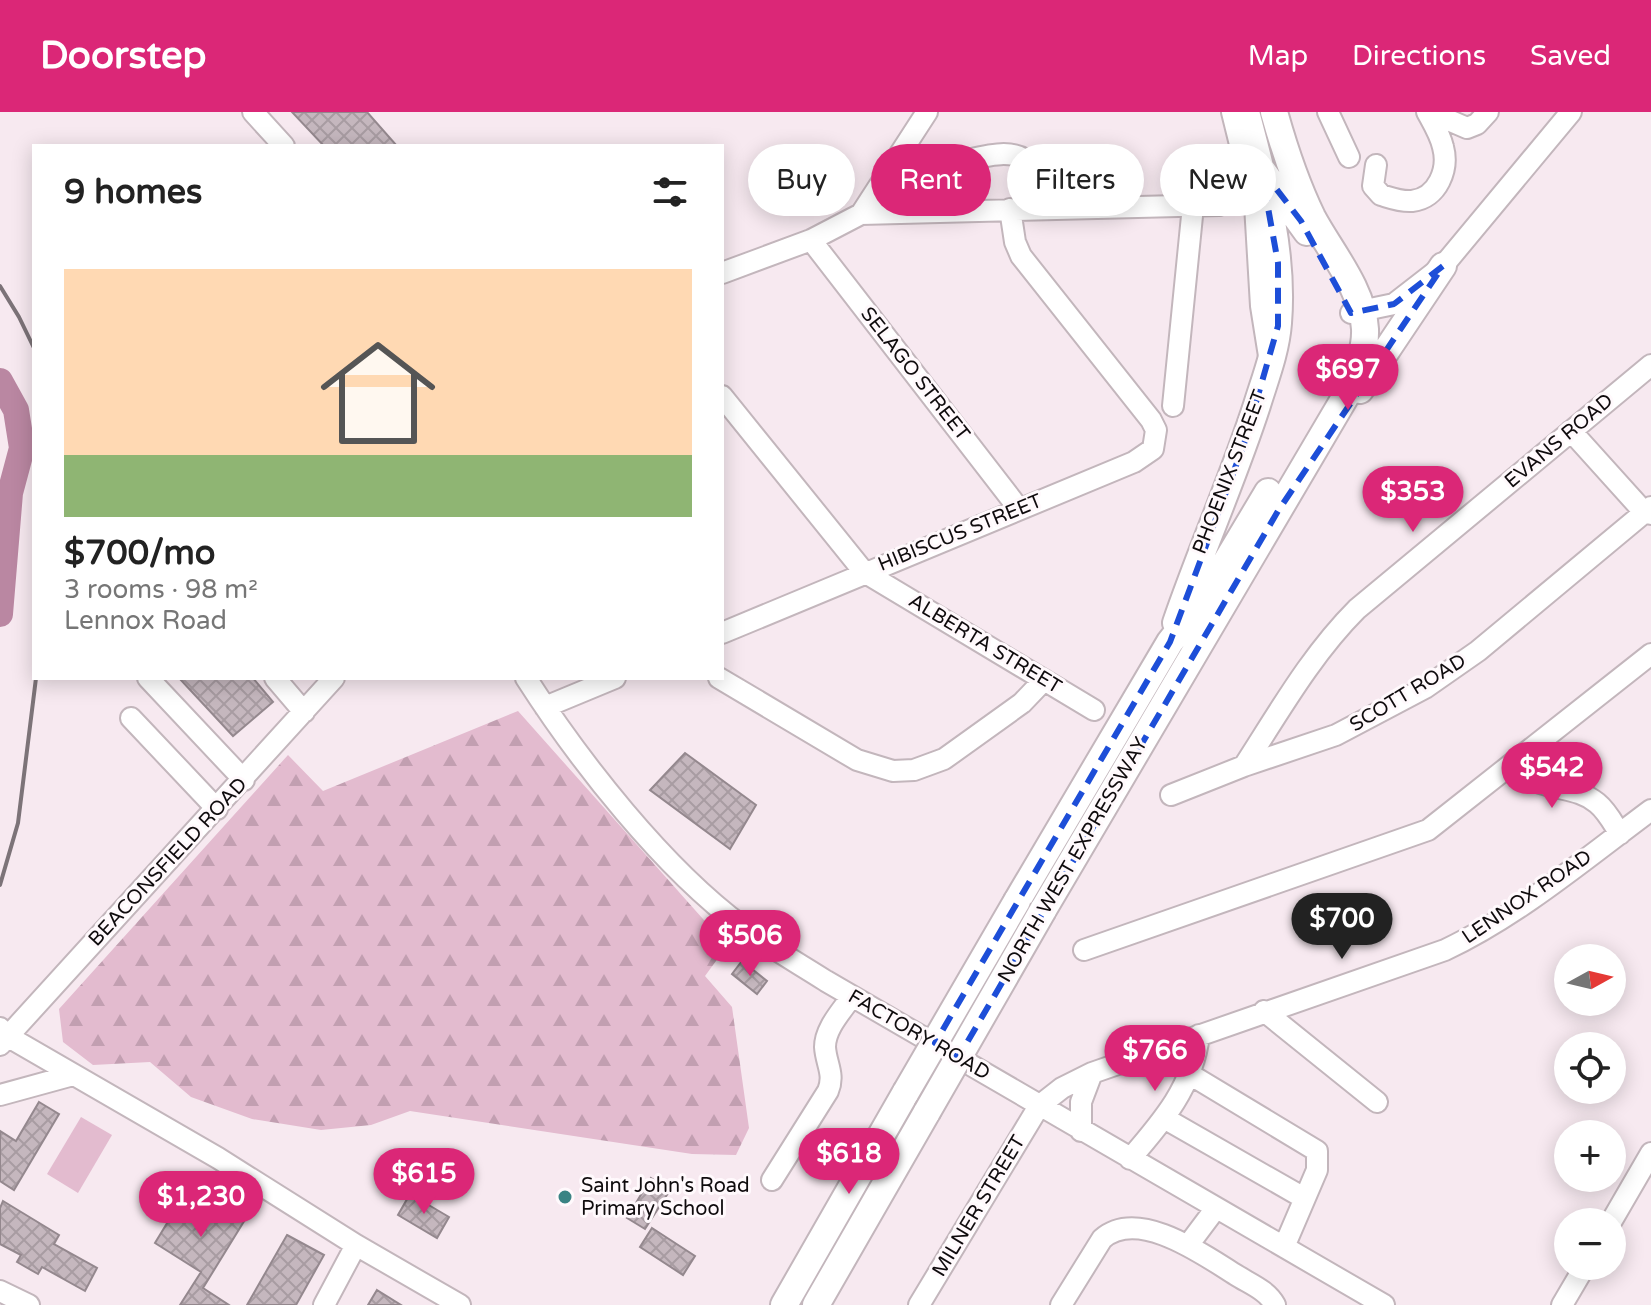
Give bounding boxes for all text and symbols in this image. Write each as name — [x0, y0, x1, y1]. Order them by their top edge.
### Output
text: Doorstep — [40, 33, 206, 79]
text: Map — [1248, 39, 1308, 73]
text: Directions — [1352, 39, 1486, 73]
text: Saved — [1530, 39, 1611, 73]
chip: Buy — [748, 144, 855, 216]
chip: Rent — [871, 144, 991, 216]
chip: Filters — [1007, 144, 1144, 216]
chip: New — [1160, 144, 1276, 216]
icon: filters — [648, 170, 692, 214]
text: 9 homes — [64, 172, 202, 213]
street label: SELAGO STREET — [855, 302, 975, 446]
icon: home — [306, 321, 450, 465]
pin: $697 — [1301, 344, 1395, 412]
text: $697 — [1315, 354, 1381, 385]
street label: PHOENIX STREET — [1188, 387, 1272, 557]
street label: EVANS ROAD — [1500, 389, 1618, 493]
pin: $353 — [1366, 466, 1460, 534]
text: $353 — [1380, 476, 1446, 507]
street label: HIBISCUS STREET — [874, 489, 1046, 577]
text: $700/mo — [64, 533, 215, 574]
text: 3 rooms · 98 m² — [64, 574, 258, 605]
street label: ALBERTA STREET — [904, 589, 1066, 699]
text: Lennox Road — [64, 605, 227, 636]
street label: SCOTT ROAD — [1346, 649, 1470, 737]
street label: NORTH WEST EXPRESSWAY — [993, 733, 1153, 987]
pin: $542 — [1505, 742, 1599, 810]
text: $542 — [1519, 752, 1585, 783]
street label: BEACONSFIELD ROAD — [84, 773, 252, 951]
street label: LENNOX ROAD — [1458, 845, 1596, 949]
pin: $700 — [1295, 893, 1389, 961]
text: $700 — [1309, 903, 1375, 934]
pin: $506 — [703, 910, 797, 978]
text: $506 — [717, 920, 783, 951]
north arrow — [1554, 944, 1626, 1016]
map controls — [1554, 944, 1626, 1280]
street label: FACTORY ROAD — [844, 985, 994, 1085]
pin: $766 — [1108, 1025, 1202, 1093]
button: locate — [1554, 1032, 1626, 1104]
text: $766 — [1122, 1035, 1188, 1066]
button: + — [1554, 1120, 1626, 1192]
pin: $618 — [802, 1128, 896, 1196]
street label: MILNER STREET — [927, 1131, 1031, 1281]
text: $618 — [816, 1138, 882, 1169]
pin: $615 — [377, 1148, 471, 1216]
text: $615 — [391, 1158, 457, 1189]
pin: $1,230 — [136, 1171, 266, 1239]
place label: Saint John's Road Primary School — [581, 1174, 750, 1221]
text: $1,230 — [157, 1181, 245, 1212]
marker: Saint John's Road Primary School — [556, 1188, 574, 1206]
button: − — [1554, 1208, 1626, 1280]

